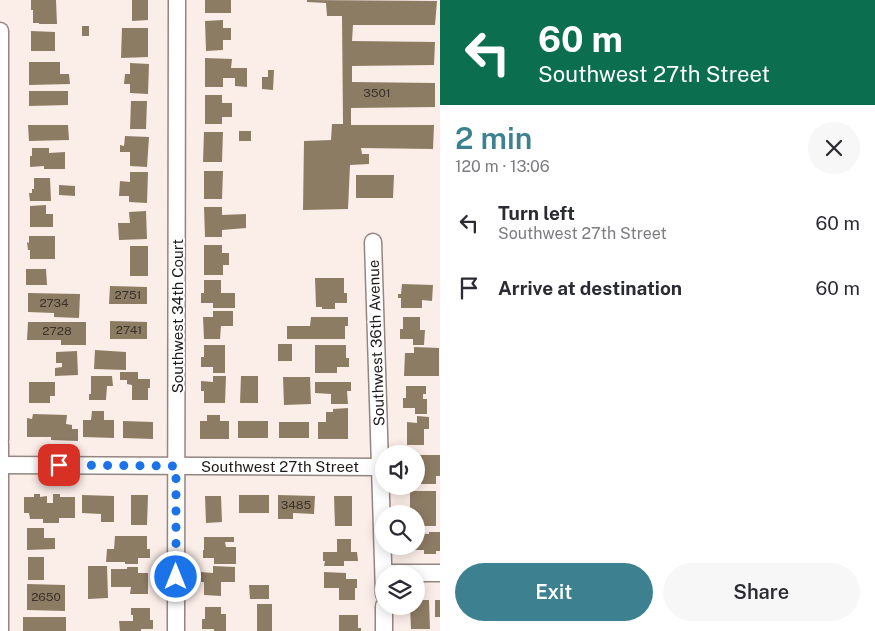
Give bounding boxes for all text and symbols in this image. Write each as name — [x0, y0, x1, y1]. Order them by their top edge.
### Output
text: 60 m — [538, 19, 623, 60]
icon: left — [455, 20, 520, 85]
text: Southwest 27th Street — [538, 61, 770, 87]
house number: 3501 — [363, 86, 391, 100]
text: 2 min — [455, 120, 532, 156]
button: close — [808, 122, 860, 174]
text: 120 m · 13:06 — [455, 157, 550, 176]
text: Turn left — [498, 202, 575, 224]
icon: left — [455, 209, 483, 237]
text: 60 m — [816, 212, 860, 234]
text: Southwest 27th Street — [498, 224, 667, 243]
street label: Southwest 34th Court — [169, 239, 186, 393]
street label: Southwest 36th Avenue — [365, 259, 387, 427]
icon: arrive — [455, 274, 483, 302]
text: Arrive at destination — [498, 277, 682, 299]
text: 60 m — [816, 277, 860, 299]
house number: 2751 — [115, 288, 141, 302]
house number: 2734 — [39, 296, 69, 310]
house number: 2741 — [116, 323, 142, 337]
house number: 2728 — [42, 324, 72, 338]
pin — [38, 444, 80, 486]
map controls — [375, 445, 425, 615]
button: sound — [375, 445, 425, 495]
icon: arrive — [45, 451, 73, 479]
street label: Southwest 27th Street — [201, 458, 359, 475]
house number: 3485 — [281, 498, 312, 512]
button: search — [375, 505, 425, 555]
position arrow — [149, 550, 201, 602]
button: Exit — [455, 563, 653, 621]
button: Share — [663, 563, 860, 621]
button: layers — [375, 565, 425, 615]
house number: 2650 — [31, 590, 61, 604]

